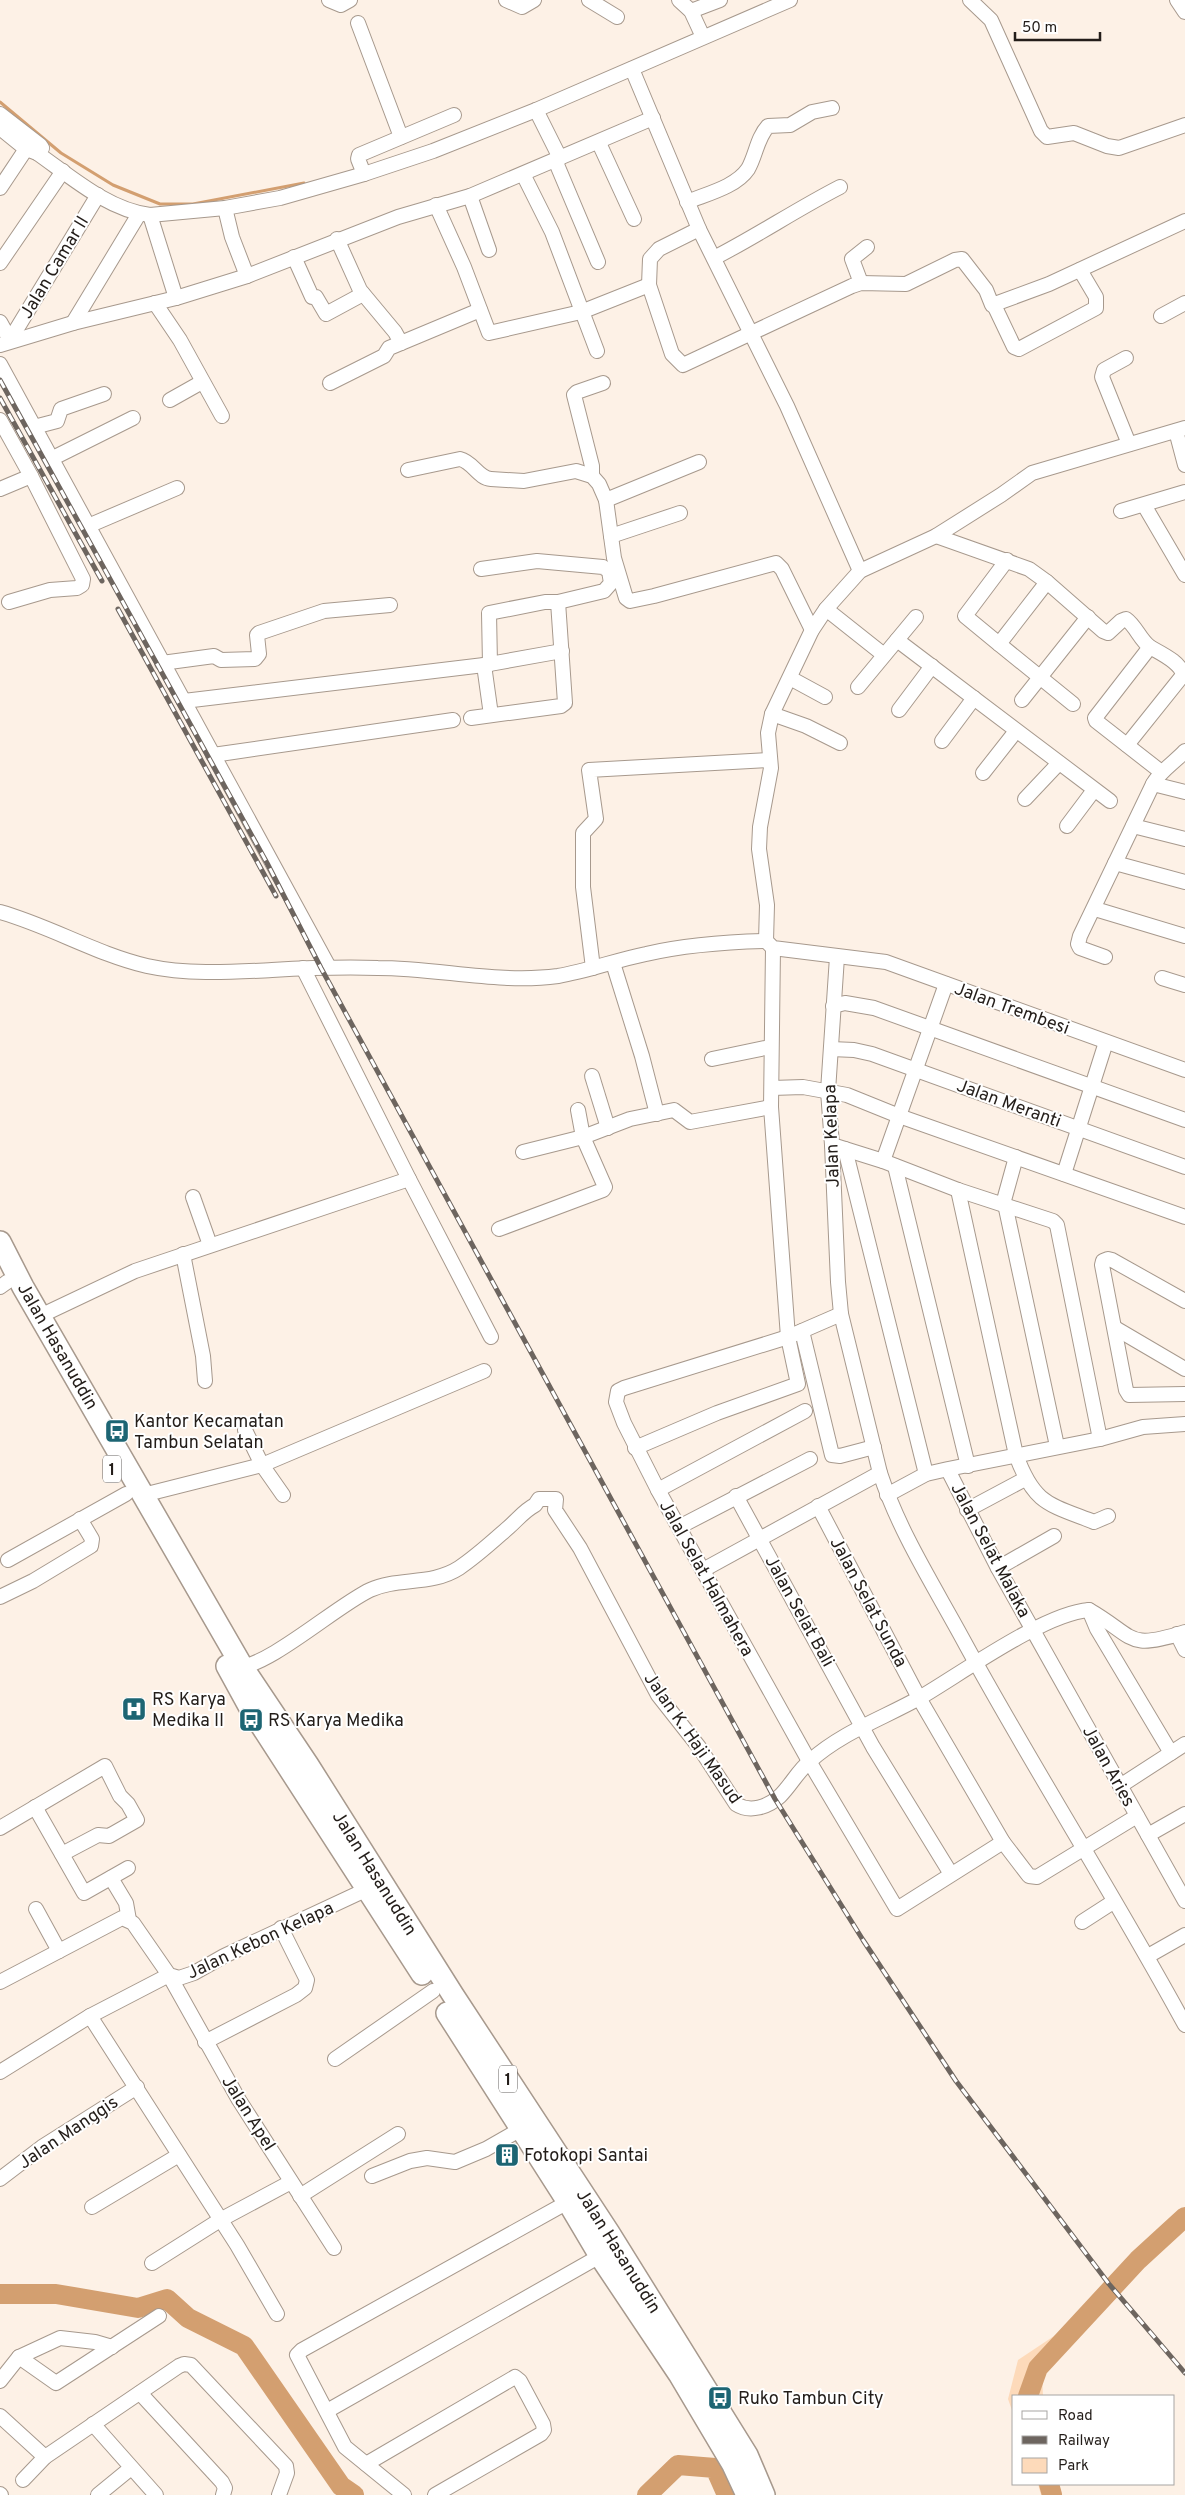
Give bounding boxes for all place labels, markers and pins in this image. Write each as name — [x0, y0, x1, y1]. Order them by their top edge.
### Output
place label: Kantor Kecamatan Tambun Selatan — [134, 1411, 284, 1455]
bus stop icon: Kantor Kecamatan Tambun Selatan — [104, 1418, 130, 1444]
place label: RS Karya Medika II — [152, 1689, 226, 1733]
hospital icon: RS Karya Medika II — [121, 1696, 147, 1722]
bus stop icon: RS Karya Medika — [238, 1707, 264, 1733]
place label: RS Karya Medika — [268, 1710, 404, 1733]
building icon: Fotokopi Santai — [494, 2142, 520, 2168]
place label: Fotokopi Santai — [524, 2145, 648, 2168]
bus stop icon: Ruko Tambun City — [707, 2385, 733, 2411]
place label: Ruko Tambun City — [738, 2388, 884, 2411]

